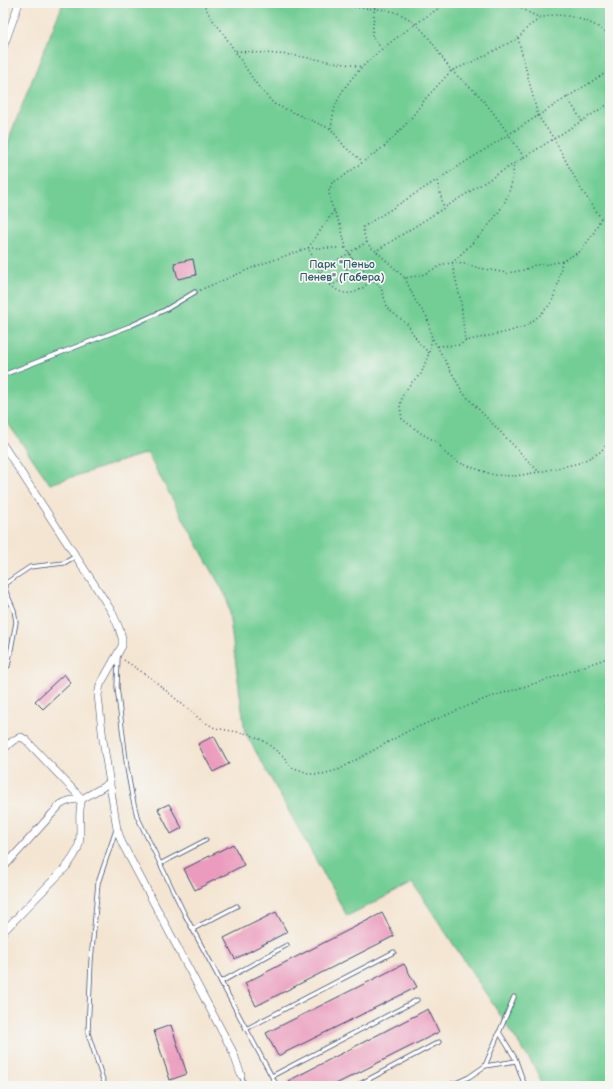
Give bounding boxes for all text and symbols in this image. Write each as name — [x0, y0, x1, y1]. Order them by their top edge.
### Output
park label: Парк "Пеньо Пенев" (Габера) — [299, 258, 385, 284]

